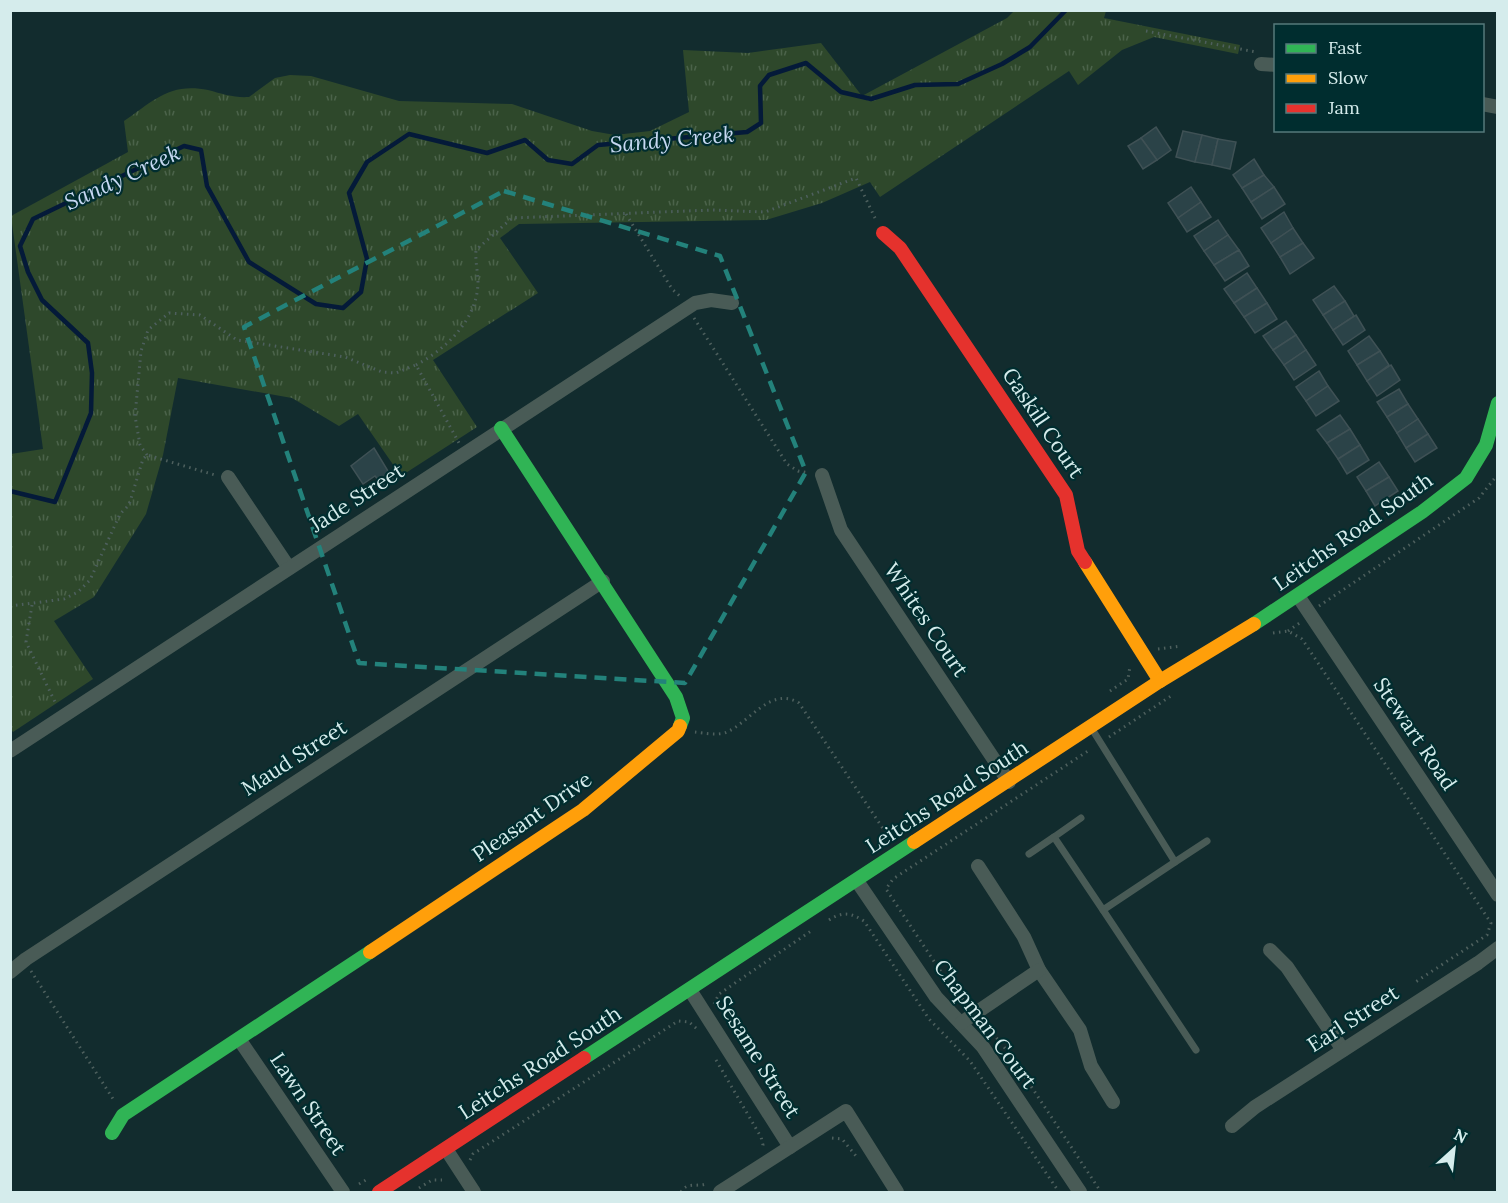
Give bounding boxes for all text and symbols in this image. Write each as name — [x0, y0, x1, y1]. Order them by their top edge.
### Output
legend — [1274, 24, 1484, 132]
text: Fast — [1328, 36, 1362, 59]
text: Slow — [1328, 66, 1368, 89]
text: Jam — [1327, 96, 1360, 119]
water label: Sandy Creek — [609, 120, 735, 158]
water label: Sandy Creek — [60, 138, 184, 216]
street label: Gaskill Court — [997, 362, 1091, 484]
street label: Jade Street — [304, 457, 410, 539]
street label: Leitchs Road South — [1268, 466, 1438, 597]
street label: Whites Court — [878, 558, 975, 683]
street label: Stewart Road — [1368, 672, 1463, 795]
street label: Maud Street — [236, 713, 352, 802]
street label: Leitchs Road South — [860, 734, 1033, 859]
street label: Pleasant Drive — [467, 765, 597, 868]
street label: Chapman Court — [928, 954, 1043, 1095]
street label: Earl Street — [1302, 979, 1404, 1058]
street label: Sesame Street — [710, 991, 807, 1124]
street label: Leitchs Road South — [453, 1000, 626, 1125]
street label: Lawn Street — [264, 1047, 353, 1161]
north arrow — [1424, 1119, 1484, 1179]
text: N — [1451, 1124, 1471, 1147]

